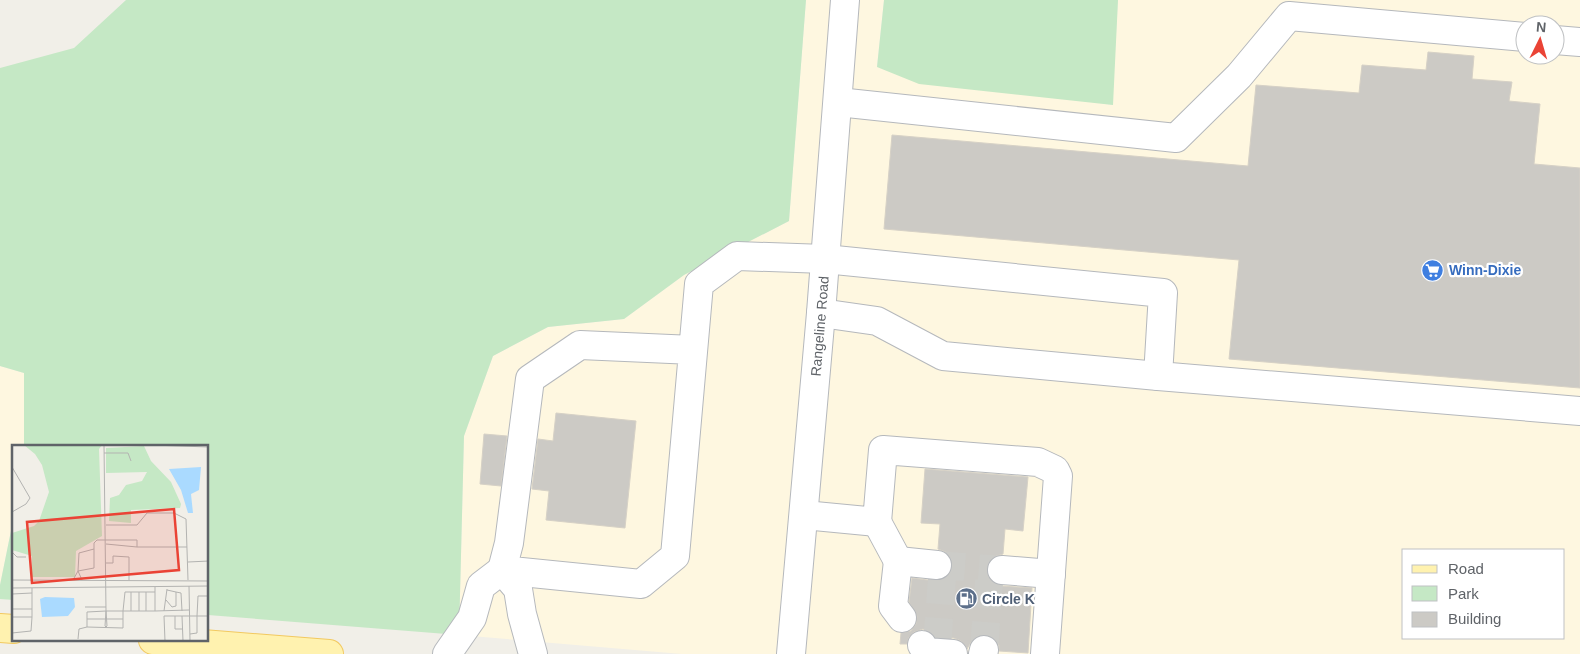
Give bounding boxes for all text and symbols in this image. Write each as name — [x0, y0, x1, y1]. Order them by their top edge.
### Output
north arrow — [1515, 15, 1565, 65]
text: N — [1535, 19, 1547, 35]
supermarket icon: Winn-Dixie — [1421, 258, 1445, 282]
place label: Winn-Dixie — [1449, 262, 1521, 278]
street label: Rangeline Road — [807, 276, 832, 377]
inset map — [12, 445, 209, 642]
legend — [1402, 549, 1565, 639]
text: Road — [1448, 560, 1484, 577]
text: Park — [1448, 585, 1479, 602]
fuel station icon: Circle K — [954, 587, 978, 611]
place label: Circle K — [982, 591, 1035, 607]
text: Building — [1448, 610, 1501, 627]

